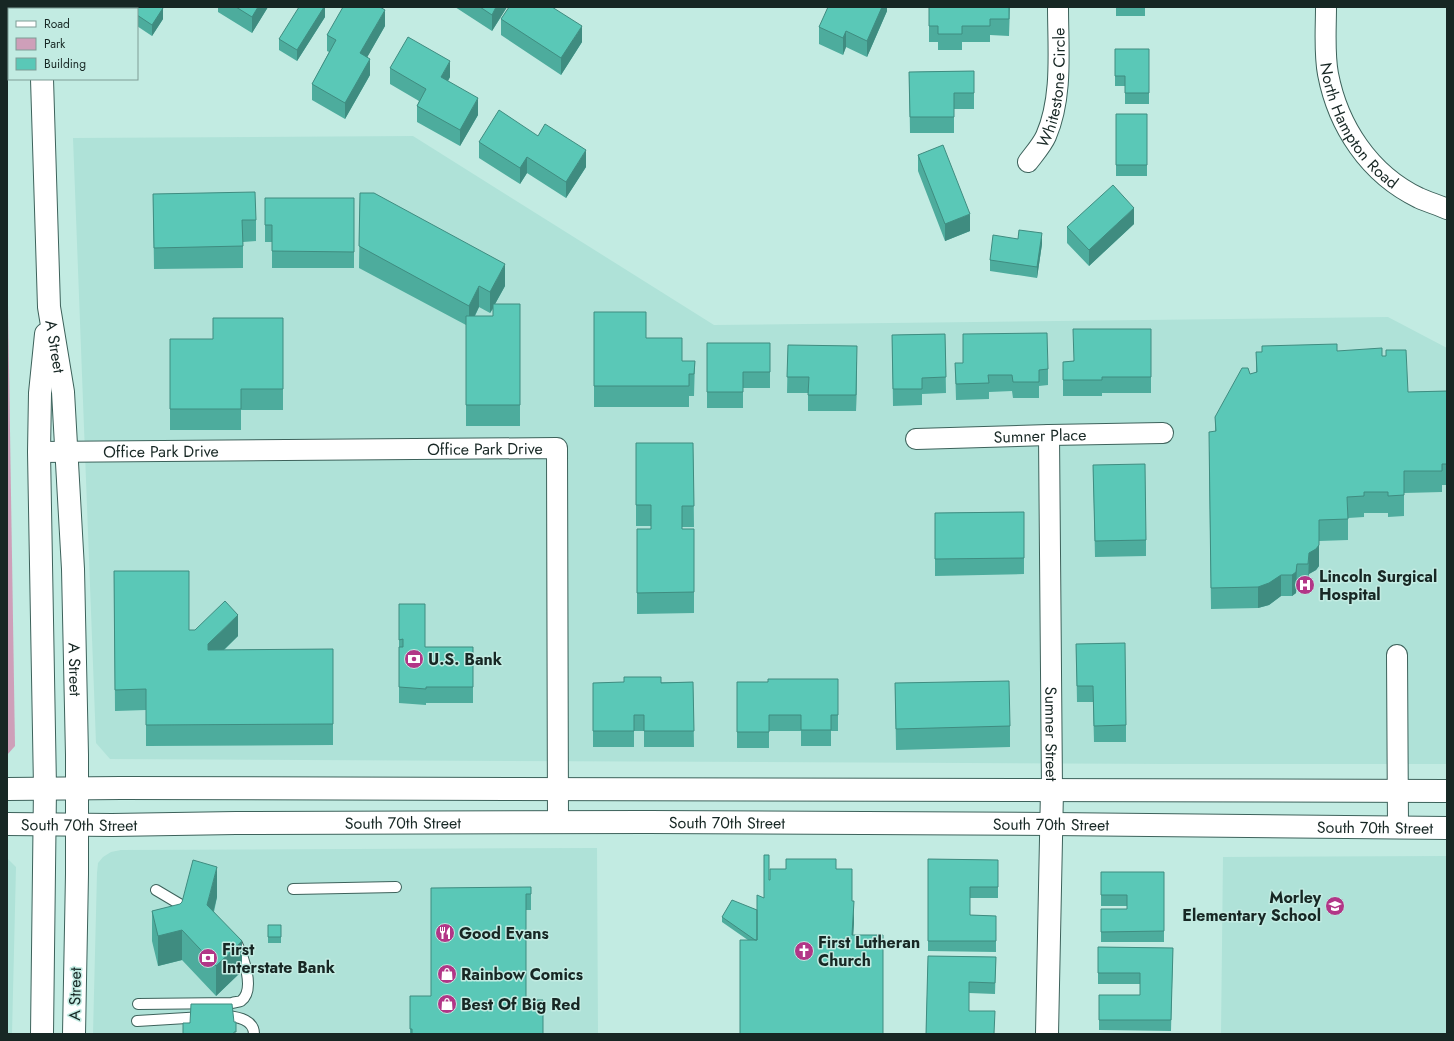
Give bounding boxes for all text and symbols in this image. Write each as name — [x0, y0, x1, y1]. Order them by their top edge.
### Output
legend — [8, 8, 138, 80]
text: Road — [44, 15, 70, 33]
street label: Whitestone Circle — [1031, 27, 1070, 151]
text: Park — [44, 35, 66, 53]
text: Building — [44, 55, 86, 73]
street label: North Hampton Road — [1315, 61, 1403, 194]
street label: A Street — [40, 318, 71, 375]
street label: Sumner Place — [993, 423, 1086, 448]
street label: Office Park Drive — [427, 437, 543, 461]
street label: Office Park Drive — [103, 439, 219, 463]
place label: Lincoln Surgical Hospital — [1319, 565, 1437, 606]
hospital icon: Lincoln Surgical Hospital — [1294, 574, 1316, 596]
street label: A Street — [63, 642, 87, 697]
bank icon: U.S. Bank — [403, 648, 425, 670]
place label: U.S. Bank — [428, 648, 503, 671]
street label: Sumner Street — [1040, 686, 1063, 782]
street label: South 70th Street — [345, 811, 461, 834]
street label: South 70th Street — [669, 811, 785, 834]
street label: South 70th Street — [993, 812, 1109, 836]
street label: South 70th Street — [21, 813, 137, 837]
street label: South 70th Street — [1317, 815, 1433, 839]
place label: Morley Elementary School — [1182, 886, 1322, 927]
school or university icon: Morley Elementary School — [1324, 895, 1346, 917]
restaurant icon: Good Evans — [434, 922, 456, 944]
place label: Good Evans — [459, 922, 549, 945]
place label: First Lutheran Church — [818, 931, 920, 972]
place label: First Interstate Bank — [222, 938, 336, 979]
church icon: First Lutheran Church — [793, 940, 815, 962]
bank icon: First Interstate Bank — [197, 947, 219, 969]
shop icon: Rainbow Comics — [436, 963, 458, 985]
place label: Rainbow Comics — [461, 963, 583, 986]
street label: A Street — [63, 967, 87, 1021]
shop icon: Best Of Big Red — [436, 993, 458, 1015]
place label: Best Of Big Red — [461, 993, 580, 1016]

